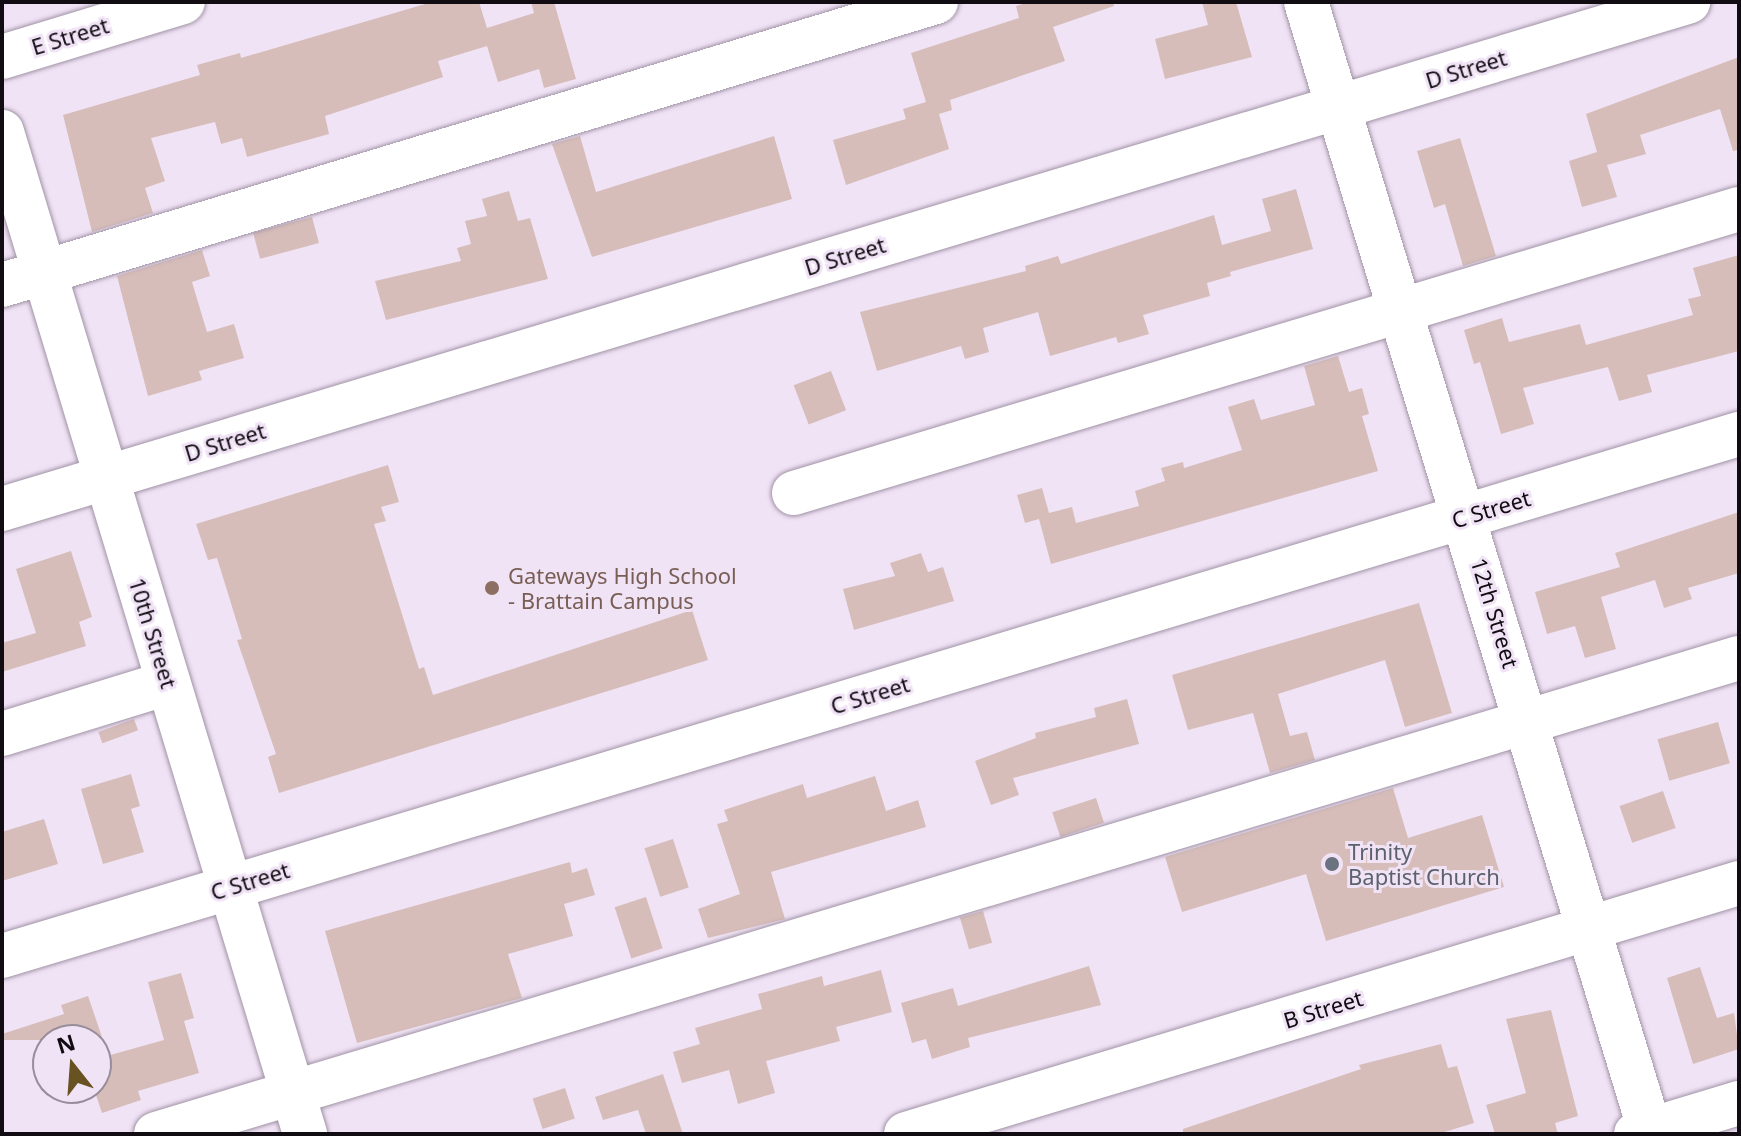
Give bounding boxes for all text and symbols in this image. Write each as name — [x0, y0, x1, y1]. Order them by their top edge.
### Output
street label: E Street — [28, 12, 112, 60]
street label: D Street — [1422, 44, 1510, 94]
street label: D Street — [801, 231, 889, 281]
street label: D Street — [181, 417, 269, 467]
street label: C Street — [1448, 485, 1534, 533]
street label: 12th Street — [1466, 555, 1524, 671]
place label: Gateways High School - Brattain Campus — [508, 562, 737, 614]
street label: 10th Street — [124, 575, 182, 691]
marker: Gateways High School - Brattain Campus — [483, 579, 501, 597]
street label: C Street — [827, 671, 913, 719]
place label: Trinity Baptist Church — [1348, 838, 1500, 890]
marker: Trinity Baptist Church — [1323, 855, 1341, 873]
street label: C Street — [207, 857, 293, 905]
street label: B Street — [1280, 984, 1366, 1034]
north arrow — [32, 1024, 112, 1104]
text: N — [53, 1026, 79, 1060]

